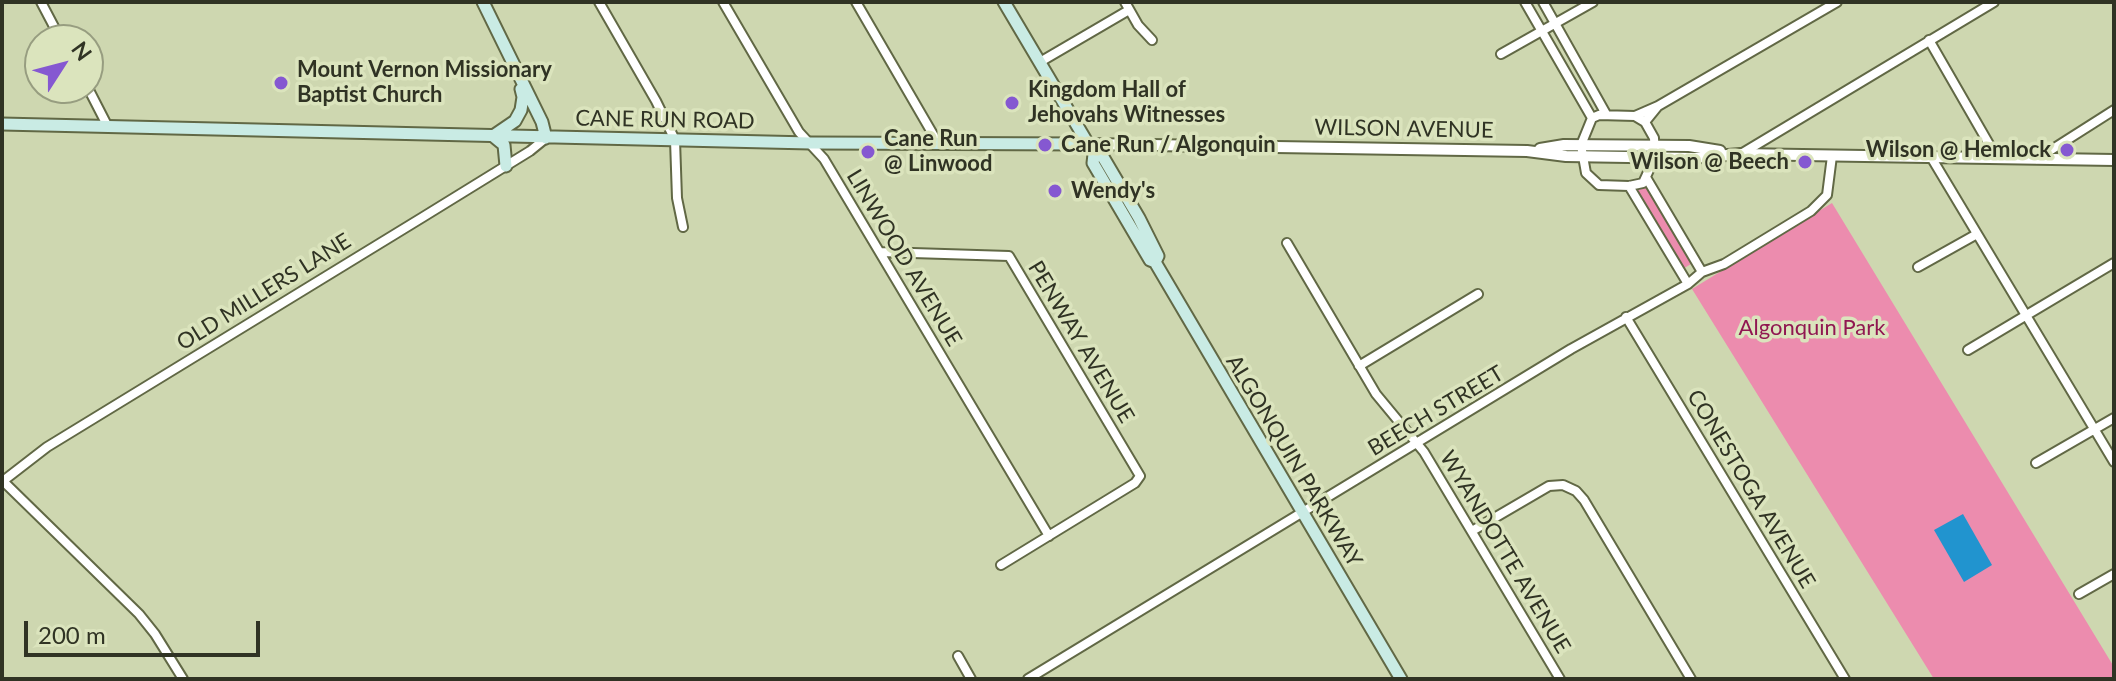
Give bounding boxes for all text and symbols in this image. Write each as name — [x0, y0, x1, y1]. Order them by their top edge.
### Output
north arrow — [24, 24, 104, 104]
text: N — [66, 36, 98, 66]
place label: Mount Vernon Missionary Baptist Church — [297, 57, 552, 108]
marker: Mount Vernon Missionary Baptist Church — [272, 74, 290, 92]
place label: Kingdom Hall of Jehovahs Witnesses — [1028, 77, 1225, 128]
marker: Kingdom Hall of Jehovahs Witnesses — [1003, 94, 1021, 112]
street label: CANE RUN ROAD — [575, 105, 755, 135]
street label: WILSON AVENUE — [1314, 114, 1494, 144]
place label: Cane Run @ Linwood — [884, 126, 992, 178]
place label: Cane Run / Algonquin — [1061, 132, 1276, 158]
marker: Cane Run / Algonquin — [1036, 136, 1054, 154]
place label: Wilson @ Hemlock — [1866, 137, 2051, 163]
marker: Wilson @ Hemlock — [2058, 141, 2076, 159]
marker: Cane Run @ Linwood — [859, 143, 877, 161]
place label: Wilson @ Beech — [1630, 149, 1789, 175]
marker: Wilson @ Beech — [1796, 153, 1814, 171]
street label: LINWOOD AVENUE — [841, 165, 967, 351]
place label: Wendy's — [1071, 178, 1155, 204]
marker: Wendy's — [1046, 182, 1064, 200]
street label: OLD MILLERS LANE — [172, 228, 356, 356]
street label: PENWAY AVENUE — [1022, 256, 1140, 428]
park label: Algonquin Park — [1739, 315, 1885, 341]
street label: ALGONQUIN PARKWAY — [1220, 350, 1368, 572]
street label: BEECH STREET — [1363, 360, 1509, 462]
street label: CONESTOGA AVENUE — [1681, 385, 1821, 593]
street label: WYANDOTTE AVENUE — [1434, 446, 1576, 658]
scale bar — [28, 605, 264, 655]
text: 200 m — [38, 620, 106, 649]

